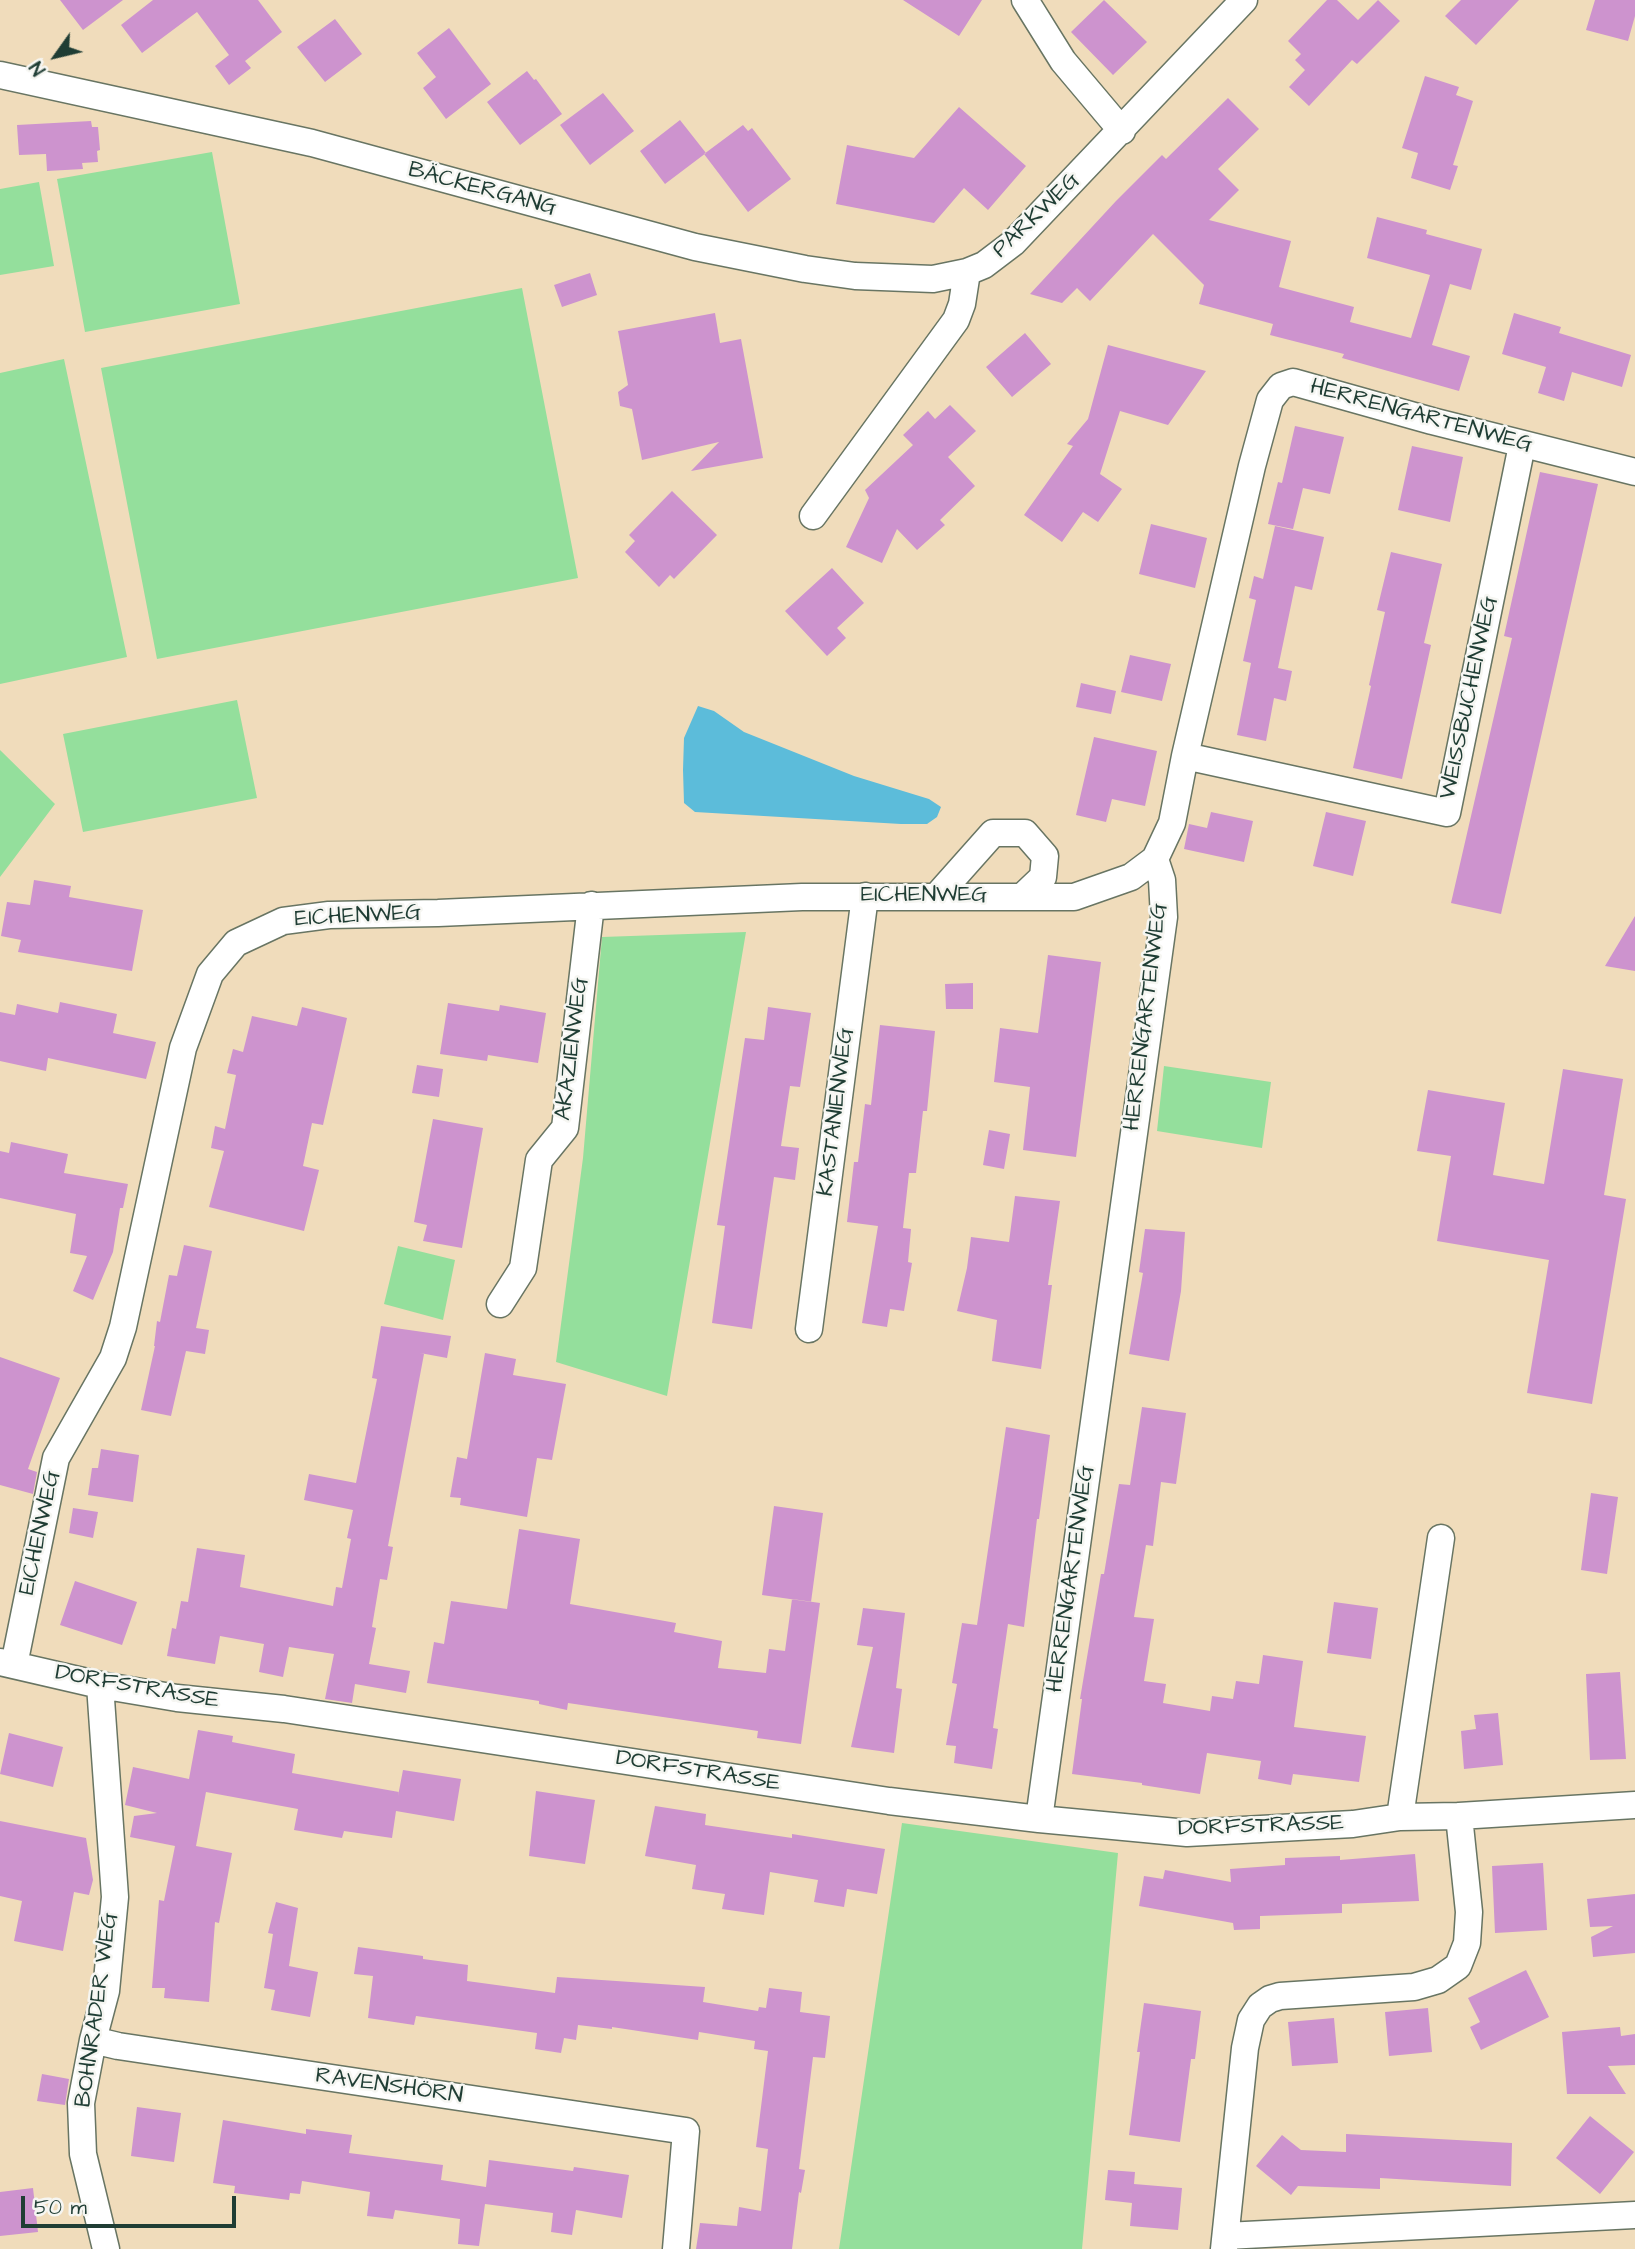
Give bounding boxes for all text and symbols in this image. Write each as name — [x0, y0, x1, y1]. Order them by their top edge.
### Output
north arrow — [21, 21, 91, 91]
text: N — [24, 56, 53, 81]
street label: BÄCKERGANG — [405, 157, 559, 223]
street label: PARKWEG — [988, 168, 1086, 264]
street label: HERRENGARTENWEG — [1307, 374, 1535, 460]
street label: WEISSBUCHENWEG — [1435, 594, 1505, 802]
street label: EICHENWEG — [861, 882, 987, 910]
street label: EICHENWEG — [294, 900, 422, 934]
street label: HERRENGARTENWEG — [1119, 902, 1175, 1132]
street label: AKAZIENWEG — [551, 976, 595, 1122]
street label: KASTANIENWEG — [813, 1026, 861, 1198]
street label: HERRENGARTENWEG — [1042, 1464, 1102, 1694]
street label: EICHENWEG — [14, 1468, 68, 1598]
street label: DORFSTRASSE — [53, 1660, 221, 1716]
street label: DORFSTRASSE — [614, 1745, 782, 1799]
street label: DORFSTRASSE — [1178, 1810, 1344, 1844]
street label: BOHNRADER WEG — [71, 1911, 125, 2109]
street label: RAVENSHÖRN — [314, 2063, 464, 2111]
scale bar — [24, 2182, 240, 2226]
text: 50 m — [34, 2193, 87, 2222]

